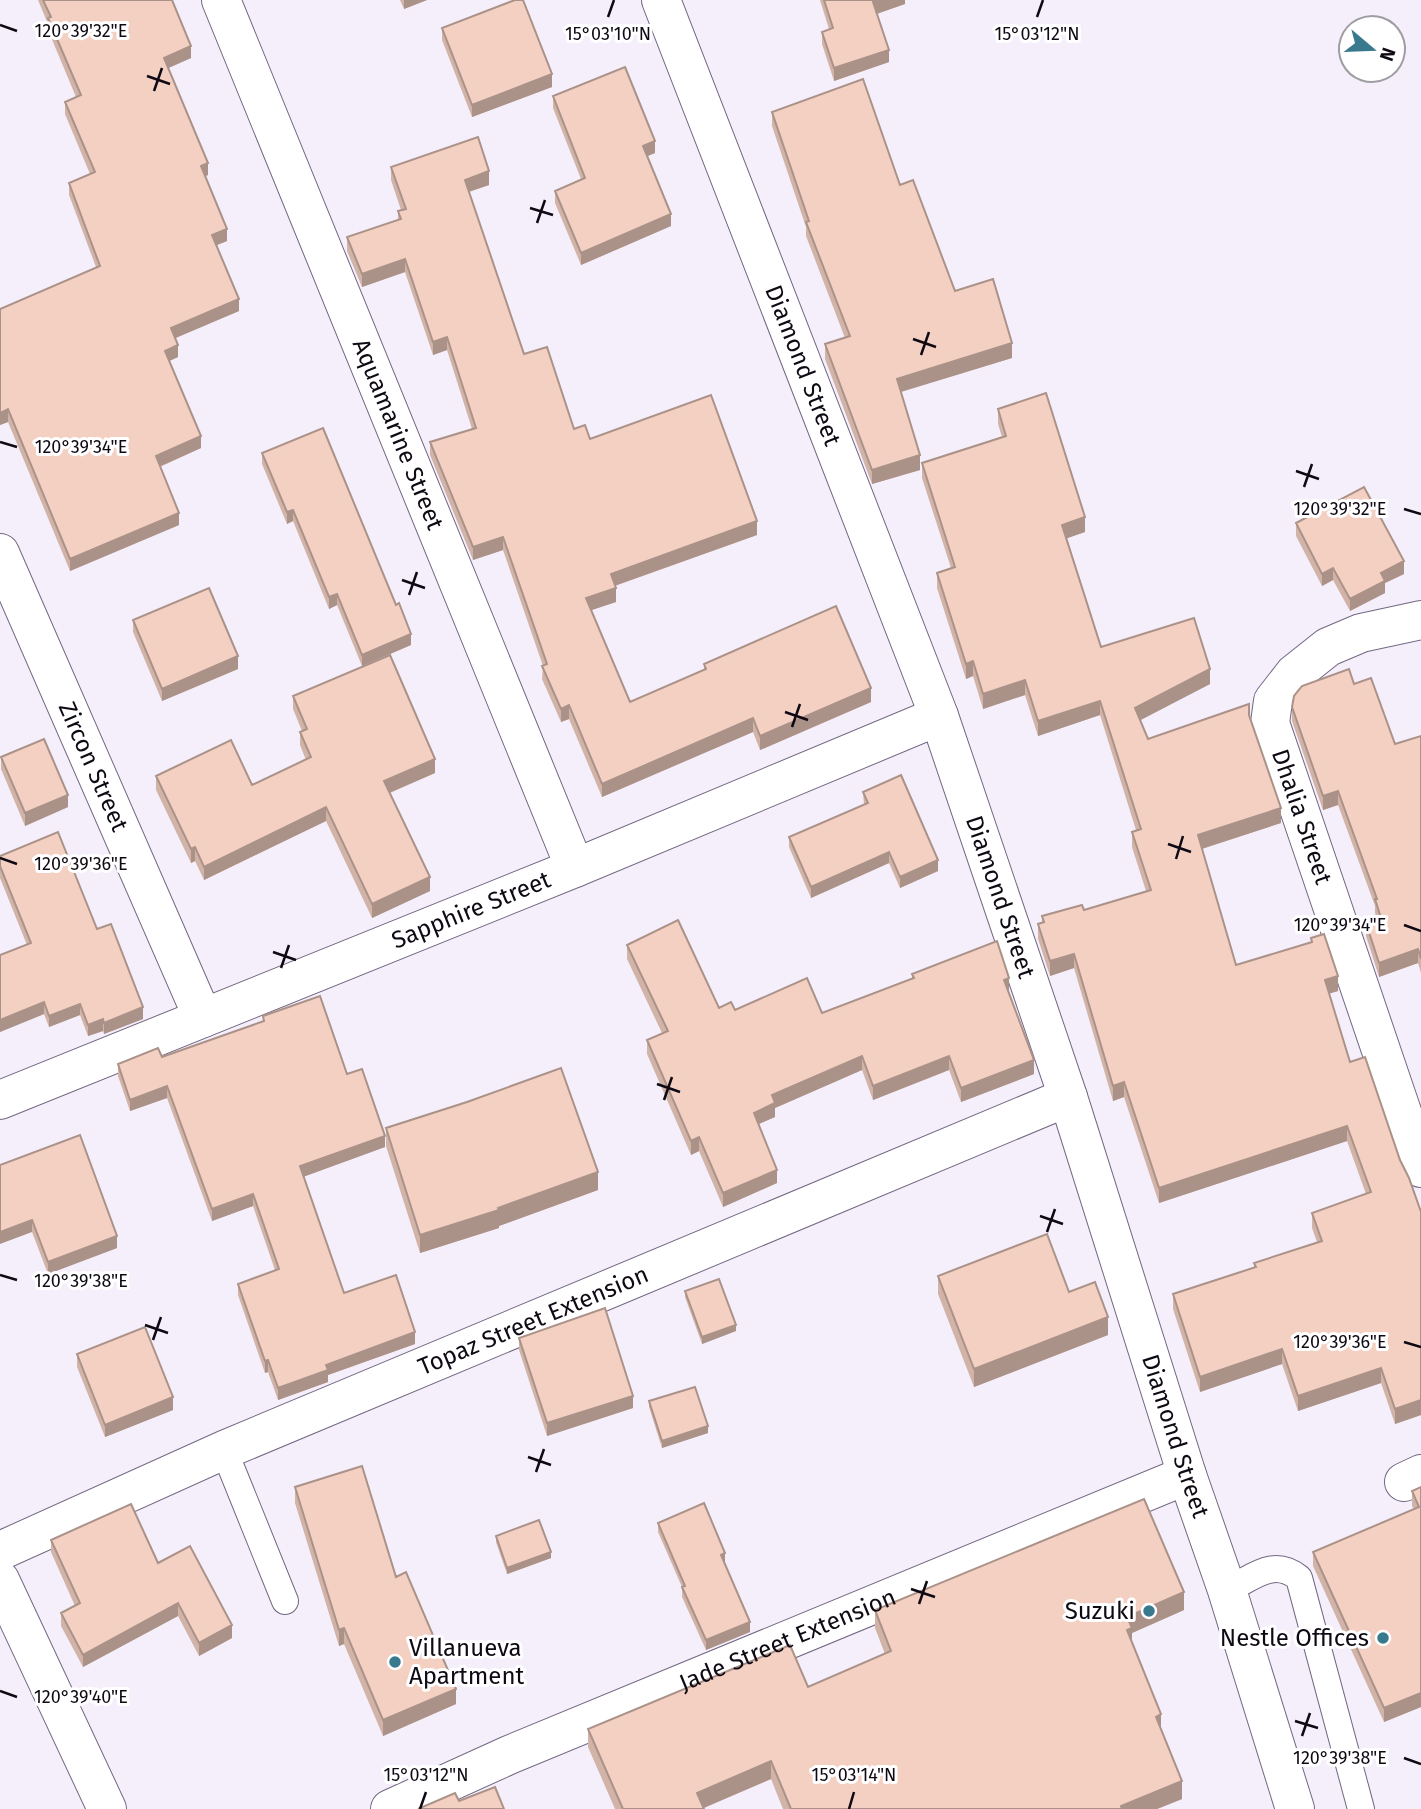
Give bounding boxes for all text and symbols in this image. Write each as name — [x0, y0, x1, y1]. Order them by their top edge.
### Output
north arrow — [1337, 14, 1407, 84]
text: 120°39'32"E — [35, 20, 127, 42]
text: 15°03'10"N — [565, 23, 651, 45]
text: 15°03'12"N — [994, 23, 1080, 45]
text: N — [1375, 45, 1401, 64]
street label: Diamond Street — [759, 281, 847, 450]
street label: Aquamarine Street — [347, 335, 450, 534]
text: 120°39'34"E — [35, 436, 127, 458]
text: 120°39'32"E — [1294, 498, 1386, 520]
street label: Zircon Street — [53, 697, 134, 836]
street label: Dhalia Street — [1266, 746, 1338, 888]
street label: Diamond Street — [960, 812, 1041, 982]
text: 120°39'36"E — [34, 853, 128, 875]
street label: Sapphire Street — [388, 865, 555, 954]
text: 120°39'34"E — [1294, 914, 1386, 936]
street label: Topaz Street Extension — [414, 1260, 653, 1381]
text: 120°39'38"E — [34, 1270, 128, 1292]
text: 120°39'36"E — [1293, 1331, 1387, 1353]
street label: Diamond Street — [1136, 1351, 1215, 1522]
street label: Jade Street Extension — [675, 1583, 900, 1697]
place label: Suzuki — [1065, 1597, 1135, 1625]
marker: Suzuki — [1141, 1603, 1157, 1619]
place label: Nestle Offices — [1220, 1624, 1369, 1652]
marker: Nestle Offices — [1375, 1630, 1391, 1646]
place label: Villanueva Apartment — [409, 1634, 524, 1690]
marker: Villanueva Apartment — [387, 1654, 403, 1670]
text: 120°39'40"E — [34, 1686, 128, 1708]
text: 120°39'38"E — [1293, 1747, 1387, 1769]
text: 15°03'12"N — [383, 1764, 469, 1786]
text: 15°03'14"N — [812, 1764, 896, 1786]

